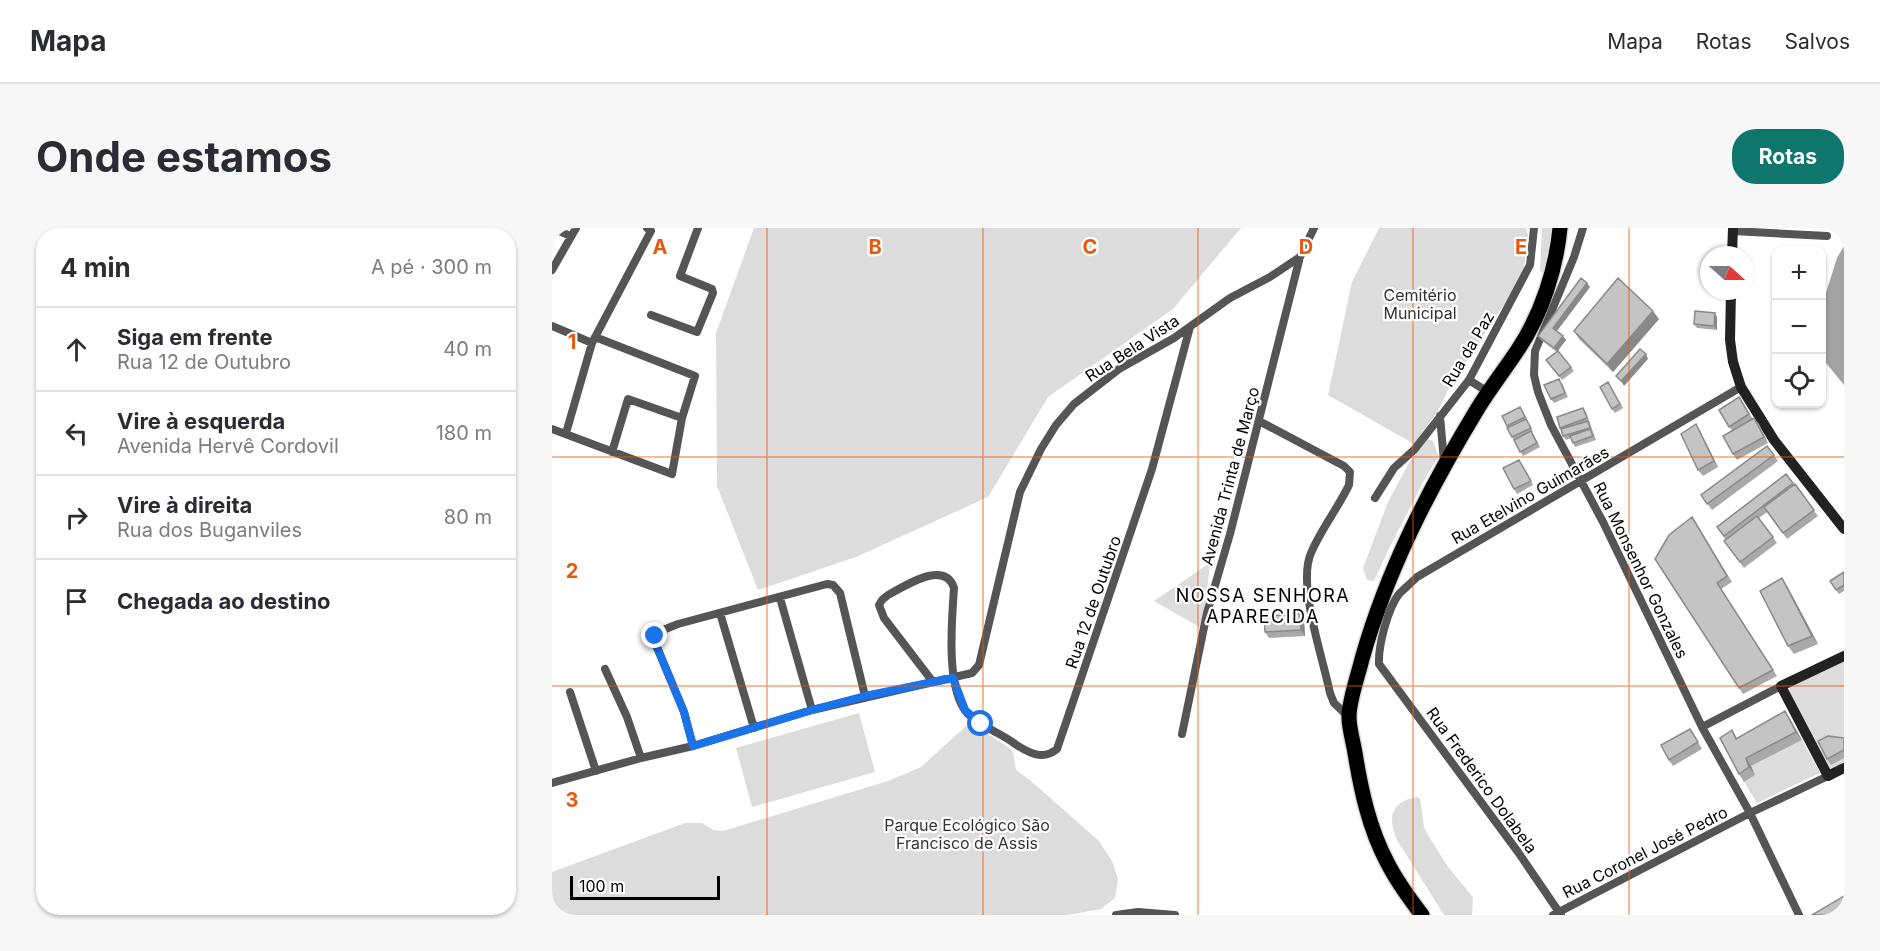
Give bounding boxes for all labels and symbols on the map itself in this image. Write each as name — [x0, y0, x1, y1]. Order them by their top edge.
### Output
text: A — [653, 235, 668, 259]
text: B — [868, 235, 882, 259]
text: C — [1083, 235, 1097, 259]
text: D — [1299, 235, 1313, 259]
text: E — [1515, 235, 1527, 259]
north arrow — [1700, 246, 1754, 300]
park label: Cemitério Municipal — [1383, 285, 1457, 323]
street label: Rua da Paz — [1438, 308, 1498, 390]
street label: Rua Bela Vista — [1081, 310, 1183, 386]
text: 1 — [568, 330, 576, 354]
street label: Avenida Trinta de Março — [1197, 385, 1263, 567]
street label: Rua Etelvino Guimarães — [1448, 442, 1612, 548]
street label: Rua Monsenhor Gonzales — [1589, 478, 1693, 662]
street label: Rua 12 de Outubro — [1061, 533, 1125, 671]
text: 2 — [566, 559, 578, 583]
district label: NOSSA SENHORA APARECIDA — [1176, 585, 1350, 627]
route end — [641, 622, 667, 648]
street label: Rua Frederico Dolabela — [1422, 703, 1542, 857]
route start — [967, 710, 993, 736]
text: 3 — [566, 788, 578, 812]
street label: Rua Coronel José Pedro — [1559, 802, 1731, 902]
park label: Parque Ecológico São Francisco de Assis — [884, 815, 1050, 853]
scale bar — [570, 873, 720, 900]

